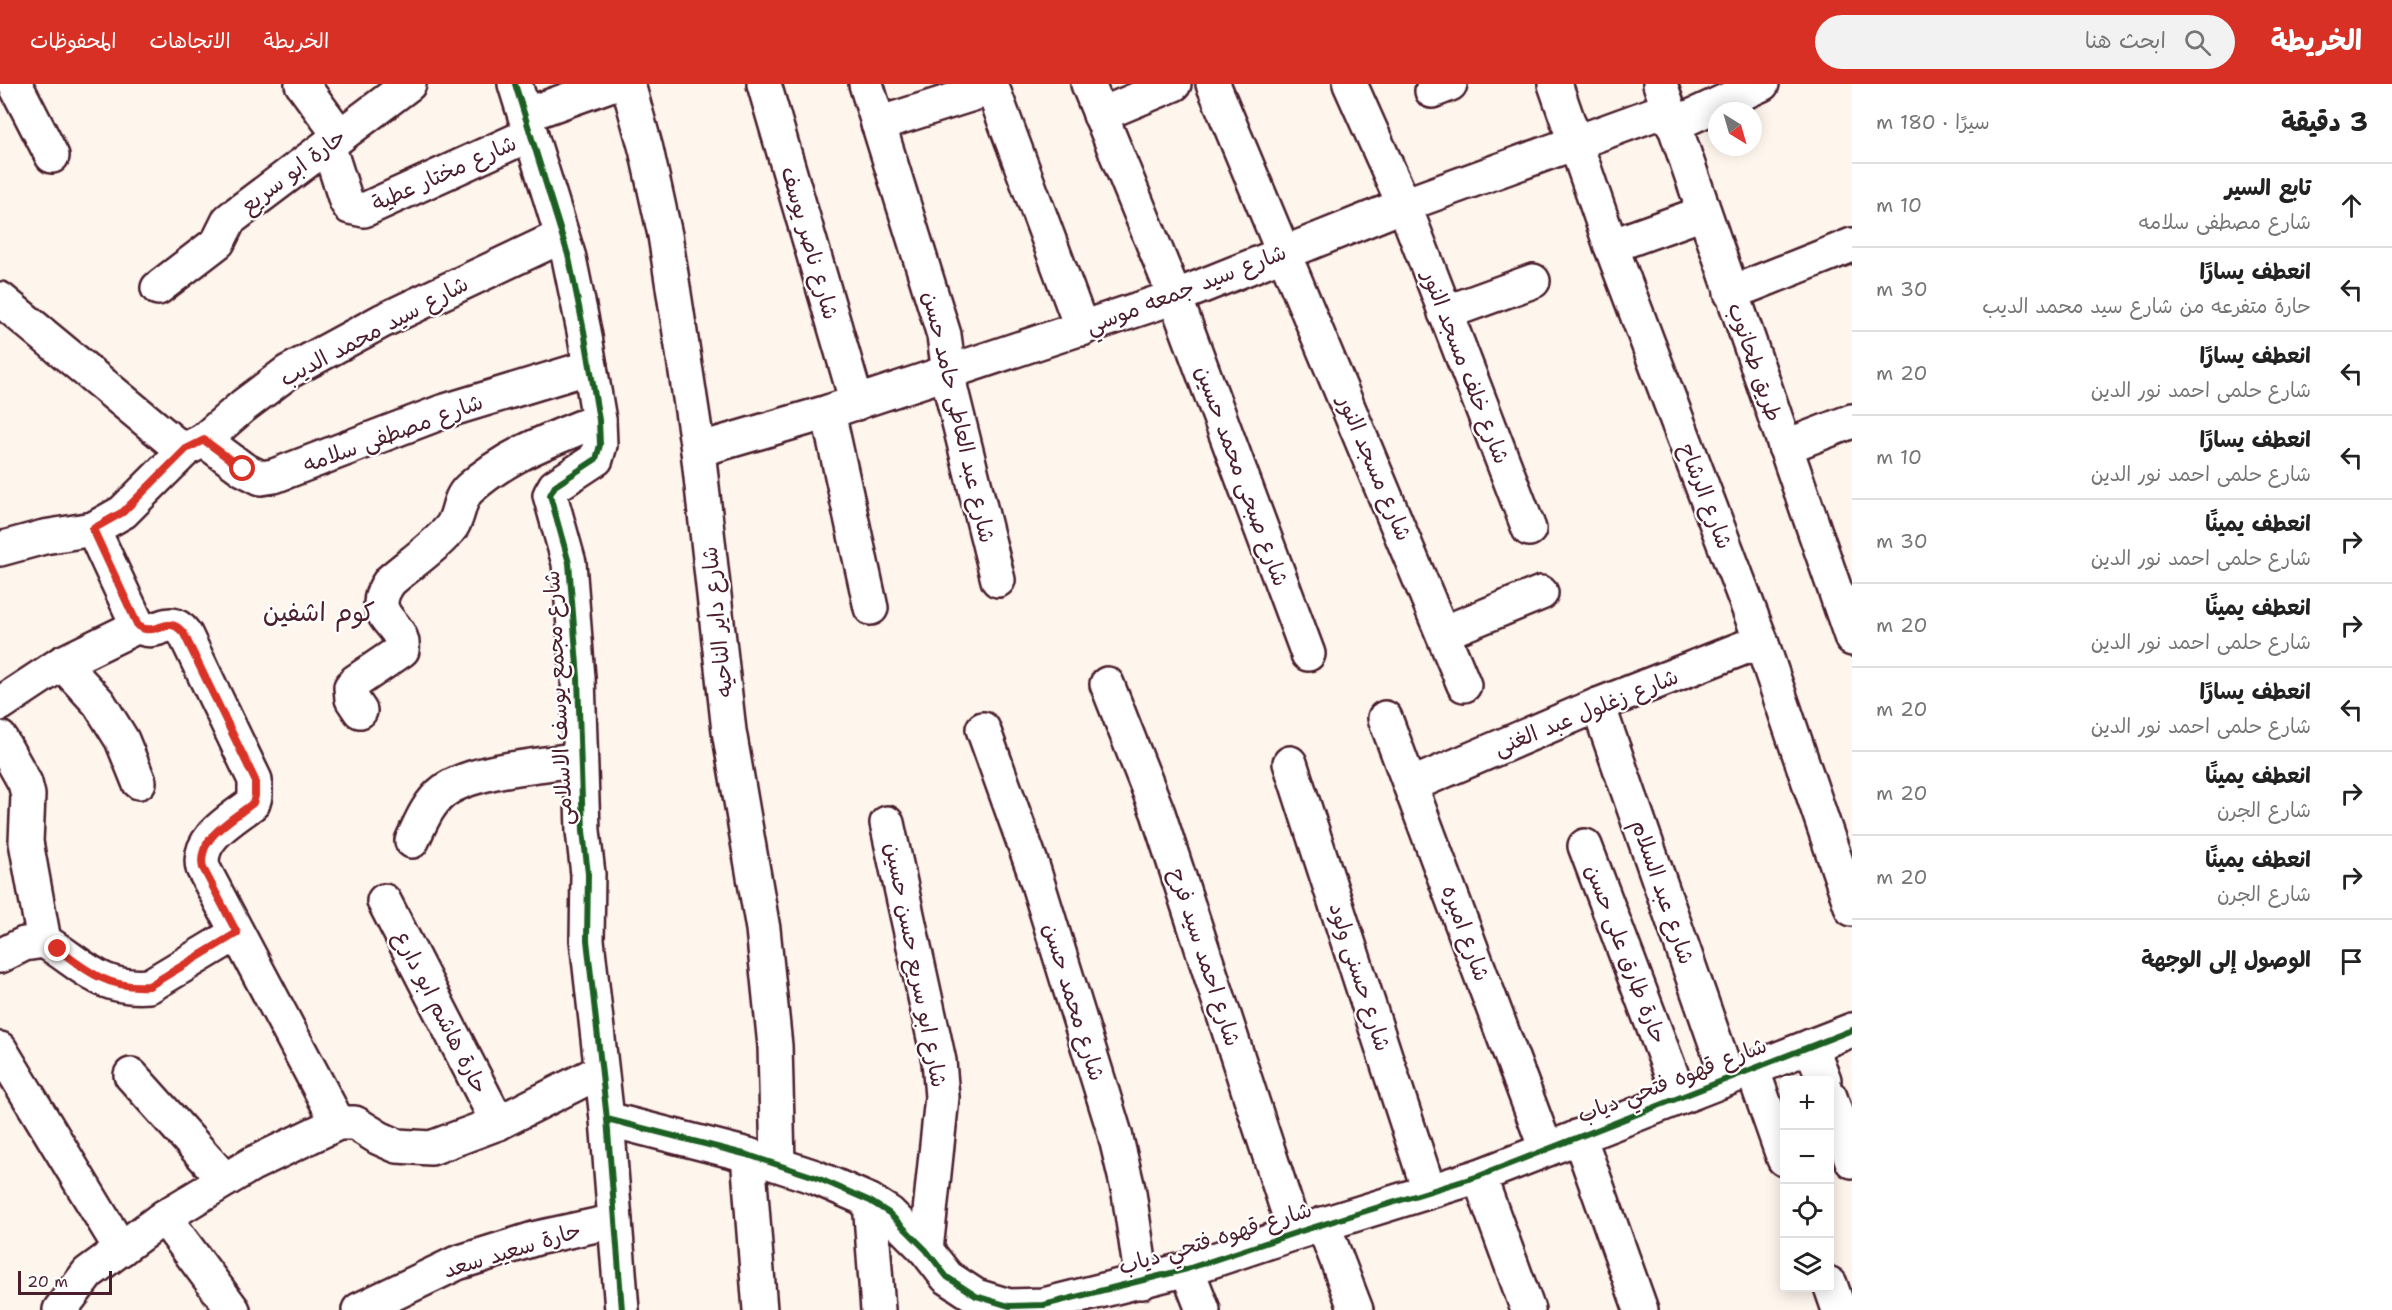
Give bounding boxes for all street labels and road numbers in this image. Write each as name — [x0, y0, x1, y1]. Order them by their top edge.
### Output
street label: حارة ابو سريع — [235, 122, 352, 221]
street label: شارع مختار عطية — [367, 128, 521, 219]
street label: شارع ناصر يوسف — [773, 163, 846, 323]
street label: شارع سيد جمعه موسي — [1082, 237, 1292, 345]
street label: شارع خلف مسجد النور — [1414, 264, 1516, 468]
street label: شارع سيد محمد الديب — [275, 269, 474, 394]
street label: شارع عبد العاطى حامد حسن — [915, 288, 1002, 546]
street label: طريق طحانوب — [1721, 299, 1789, 425]
street label: شارع صبحى محمد حسين — [1188, 362, 1295, 591]
street label: شارع مصطفى سلامه — [299, 387, 487, 480]
street label: شارع مسجد النور — [1330, 389, 1419, 546]
street label: شارع الرشاح — [1672, 439, 1739, 553]
street label: شارع داير الناحيه — [695, 545, 740, 699]
street label: شارع مجمع يوسف الاسلامى — [537, 570, 580, 826]
street label: شارع زغلول عبد الغنى — [1489, 662, 1683, 763]
street label: شارع عبد السلام — [1623, 816, 1701, 969]
street label: شارع ابو سريع حسن حسين — [877, 840, 954, 1090]
street label: حارة طارق على حسن — [1578, 860, 1674, 1048]
street label: شارع احمد سيد فرح — [1162, 864, 1248, 1050]
street label: شارع اميره — [1434, 881, 1497, 985]
street label: شارع حسنى ولود — [1321, 899, 1398, 1055]
street label: شارع محمد حسن — [1035, 920, 1112, 1085]
street label: حارة هاشم ابو دارع — [386, 925, 495, 1099]
street label: شارع قهوه فتحي دياب — [1573, 1030, 1773, 1134]
street label: شارع قهوه فتحي دياب — [1115, 1195, 1317, 1286]
street label: حارة سعيد سعد — [440, 1215, 584, 1285]

